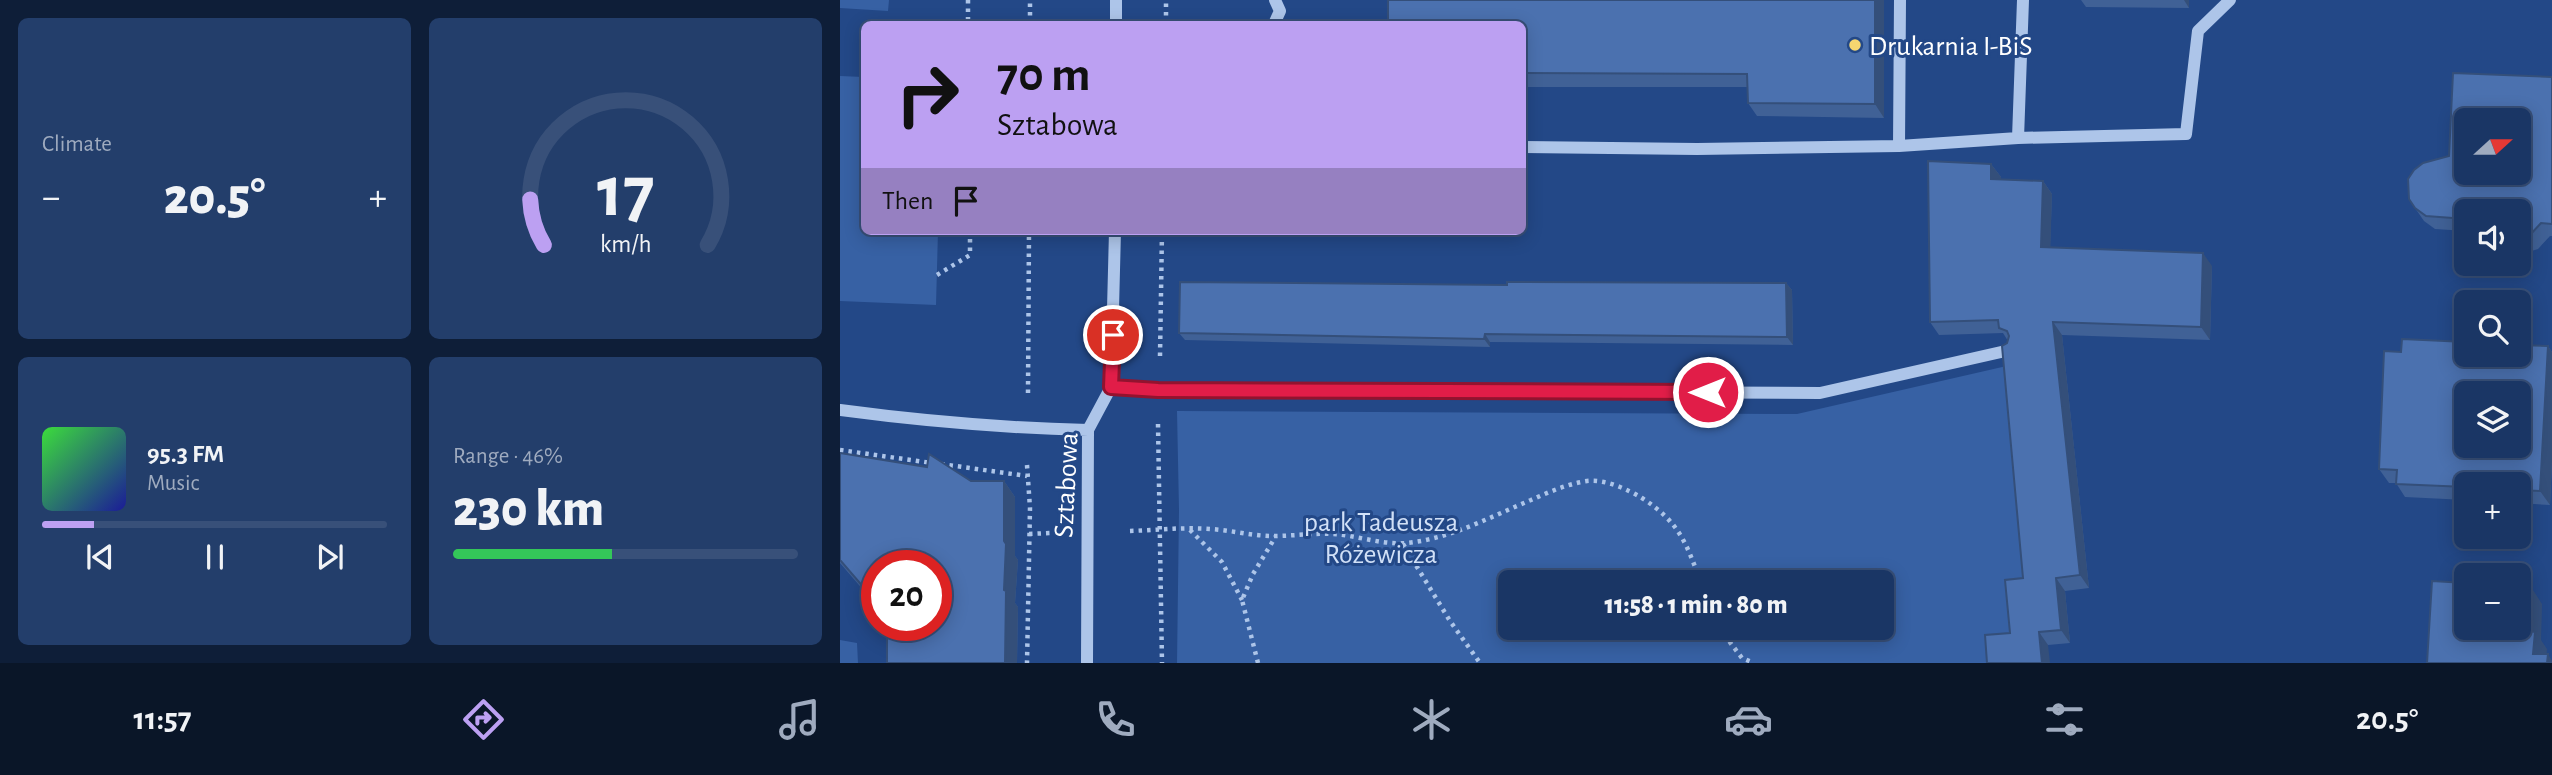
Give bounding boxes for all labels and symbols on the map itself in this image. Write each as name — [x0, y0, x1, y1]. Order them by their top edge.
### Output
place label: Drukarnia I-BiS — [1869, 33, 2033, 61]
marker: Drukarnia I-BiS — [1847, 37, 1863, 53]
north arrow — [2454, 108, 2530, 186]
pin — [1083, 305, 1143, 365]
position arrow — [1671, 355, 1745, 429]
street label: Sztabowa — [1050, 432, 1084, 539]
park label: park Tadeusza Różewicza — [1304, 509, 1458, 569]
speed limit sign: 20 — [861, 550, 952, 641]

